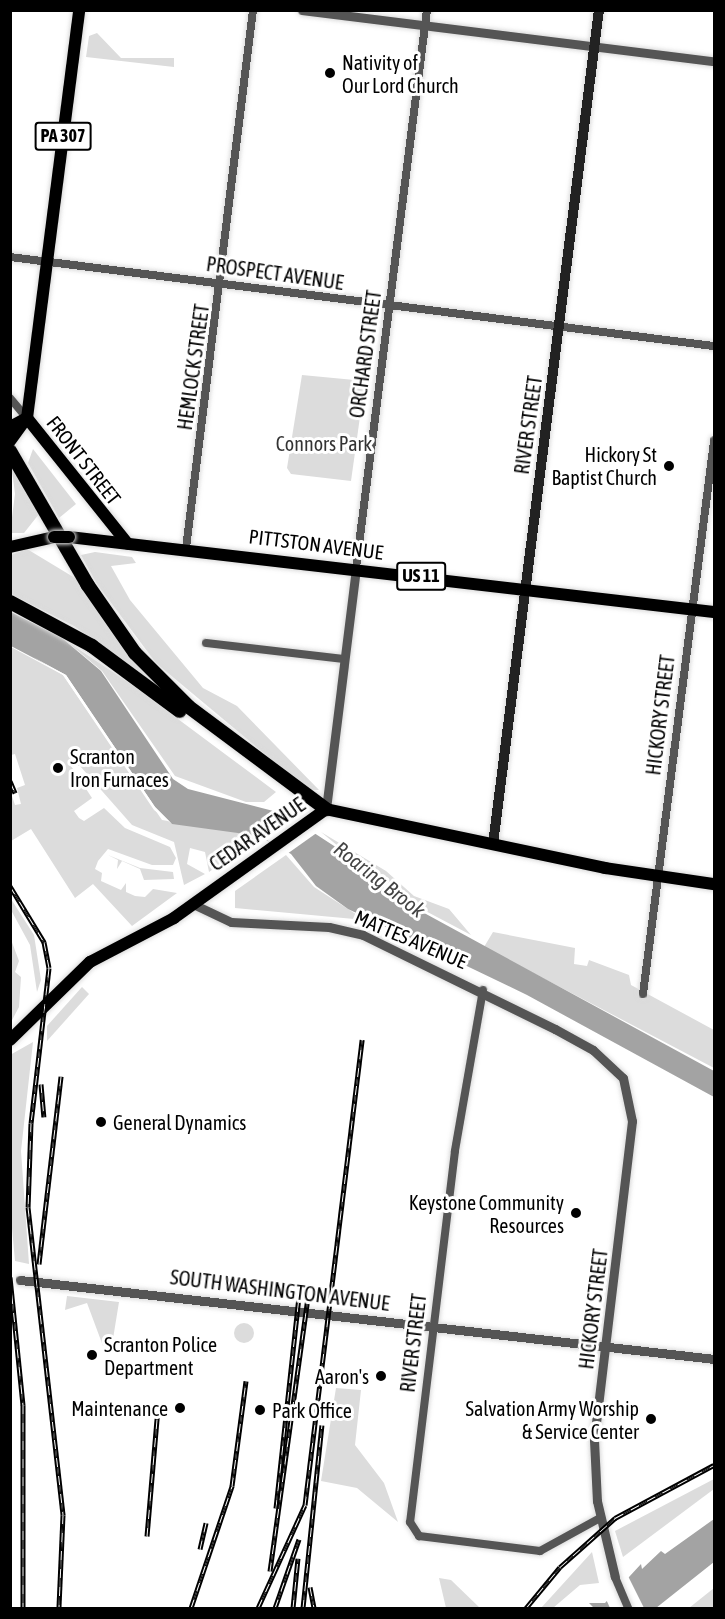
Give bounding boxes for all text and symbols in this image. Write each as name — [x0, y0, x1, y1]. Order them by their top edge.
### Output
place label: Nativity of Our Lord Church — [342, 50, 459, 97]
marker: Nativity of Our Lord Church — [323, 66, 337, 80]
road number: PA 307 — [34, 121, 92, 151]
street label: PROSPECT AVENUE — [205, 251, 345, 295]
street label: ORCHARD STREET — [344, 289, 386, 419]
street label: HEMLOCK STREET — [172, 302, 214, 432]
street label: RIVER STREET — [509, 374, 547, 476]
street label: FRONT STREET — [42, 411, 126, 509]
park label: Connors Park — [276, 431, 372, 455]
place label: Hickory St Baptist Church — [551, 442, 657, 489]
marker: Hickory St Baptist Church — [662, 459, 676, 473]
street label: PITTSTON AVENUE — [247, 524, 385, 564]
road number: US 11 — [396, 561, 446, 591]
street label: HICKORY STREET — [641, 653, 679, 777]
place label: Scranton Iron Furnaces — [70, 744, 169, 791]
marker: Scranton Iron Furnaces — [51, 761, 65, 775]
street label: CEDAR AVENUE — [205, 792, 309, 876]
water label: Roaring Brook — [329, 836, 431, 922]
street label: MATTES AVENUE — [351, 905, 471, 973]
place label: General Dynamics — [113, 1110, 246, 1134]
marker: General Dynamics — [94, 1115, 108, 1129]
place label: Keystone Community Resources — [409, 1190, 564, 1237]
marker: Keystone Community Resources — [569, 1206, 583, 1220]
street label: HICKORY STREET — [574, 1247, 612, 1371]
street label: SOUTH WASHINGTON AVENUE — [169, 1265, 391, 1315]
street label: RIVER STREET — [395, 1292, 431, 1394]
place label: Scranton Police Department — [104, 1332, 217, 1379]
marker: Scranton Police Department — [85, 1348, 99, 1362]
place label: Aaron's — [315, 1364, 369, 1388]
marker: Aaron's — [374, 1369, 388, 1383]
place label: Maintenance — [71, 1396, 168, 1420]
place label: Salvation Army Worship & Service Center — [466, 1396, 639, 1443]
place label: Park Office — [272, 1398, 352, 1422]
marker: Maintenance — [173, 1401, 187, 1415]
marker: Park Office — [253, 1403, 267, 1417]
marker: Salvation Army Worship & Service Center — [644, 1412, 658, 1426]

